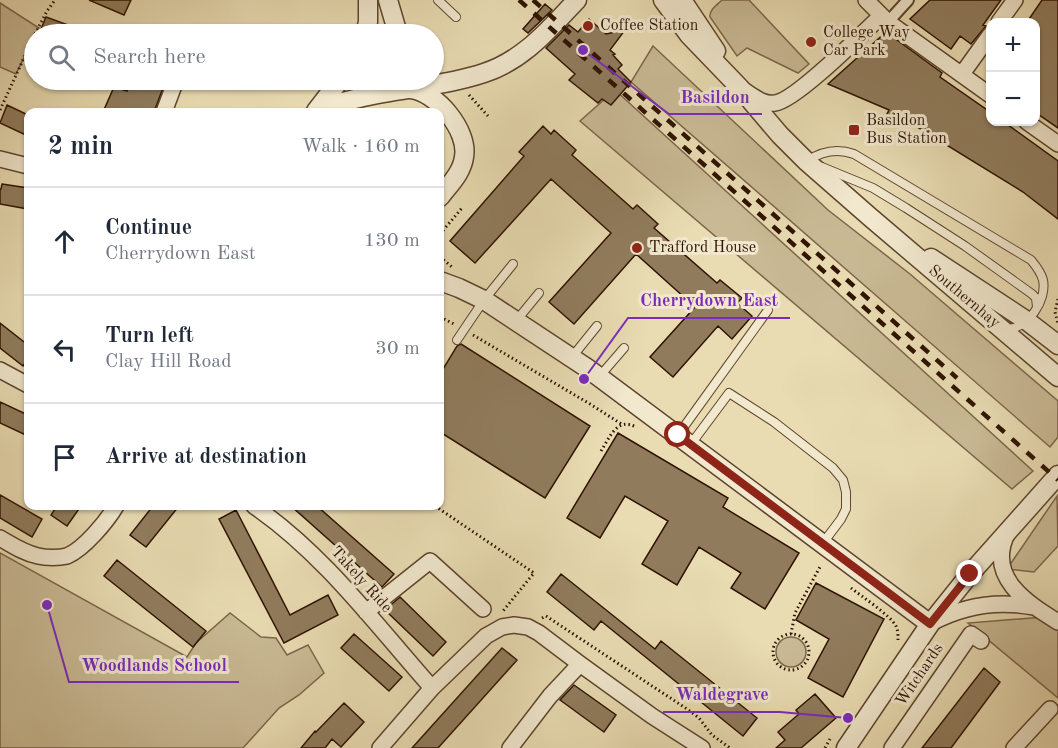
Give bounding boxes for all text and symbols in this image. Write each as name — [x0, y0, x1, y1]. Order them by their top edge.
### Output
place label: Coffee Station — [600, 18, 699, 34]
map controls — [986, 18, 1040, 126]
button: + — [986, 18, 1040, 72]
marker: Coffee Station — [581, 19, 595, 33]
search box — [24, 24, 444, 90]
place label: College Way Car Park — [823, 25, 911, 59]
marker: College Way Car Park — [804, 35, 818, 49]
icon: search — [45, 41, 78, 74]
text: Search here — [93, 46, 206, 68]
button: − — [986, 72, 1040, 126]
callout: Basildon — [669, 78, 762, 114]
text: Basildon — [680, 89, 750, 107]
place label: Basildon Bus Station — [866, 113, 947, 147]
marker: Basildon Bus Station — [847, 123, 861, 137]
text: 2 min — [48, 134, 113, 160]
text: Walk · 160 m — [301, 137, 420, 157]
text: Continue — [105, 217, 192, 239]
icon: ahead — [48, 225, 81, 258]
text: 130 m — [364, 231, 420, 251]
place label: Trafford House — [649, 240, 756, 256]
marker: Trafford House — [630, 241, 644, 255]
text: Cherrydown East — [105, 244, 256, 264]
street label: Southernhay — [925, 263, 1003, 332]
callout: Cherrydown East — [628, 282, 790, 318]
text: Cherrydown East — [640, 292, 778, 310]
text: Turn left — [105, 325, 194, 347]
icon: left — [48, 333, 81, 366]
text: 30 m — [375, 339, 420, 359]
text: Clay Hill Road — [105, 352, 232, 372]
route start — [664, 421, 690, 447]
icon: arrive — [48, 441, 81, 474]
text: Arrive at destination — [105, 446, 307, 468]
street label: Takely Ride — [327, 544, 395, 616]
route end — [956, 560, 982, 586]
street label: Witchards — [893, 641, 947, 709]
callout: Woodlands School — [69, 646, 239, 682]
text: Woodlands School — [81, 657, 227, 675]
callout: Waldegrave — [663, 676, 780, 712]
text: Waldegrave — [675, 686, 769, 704]

